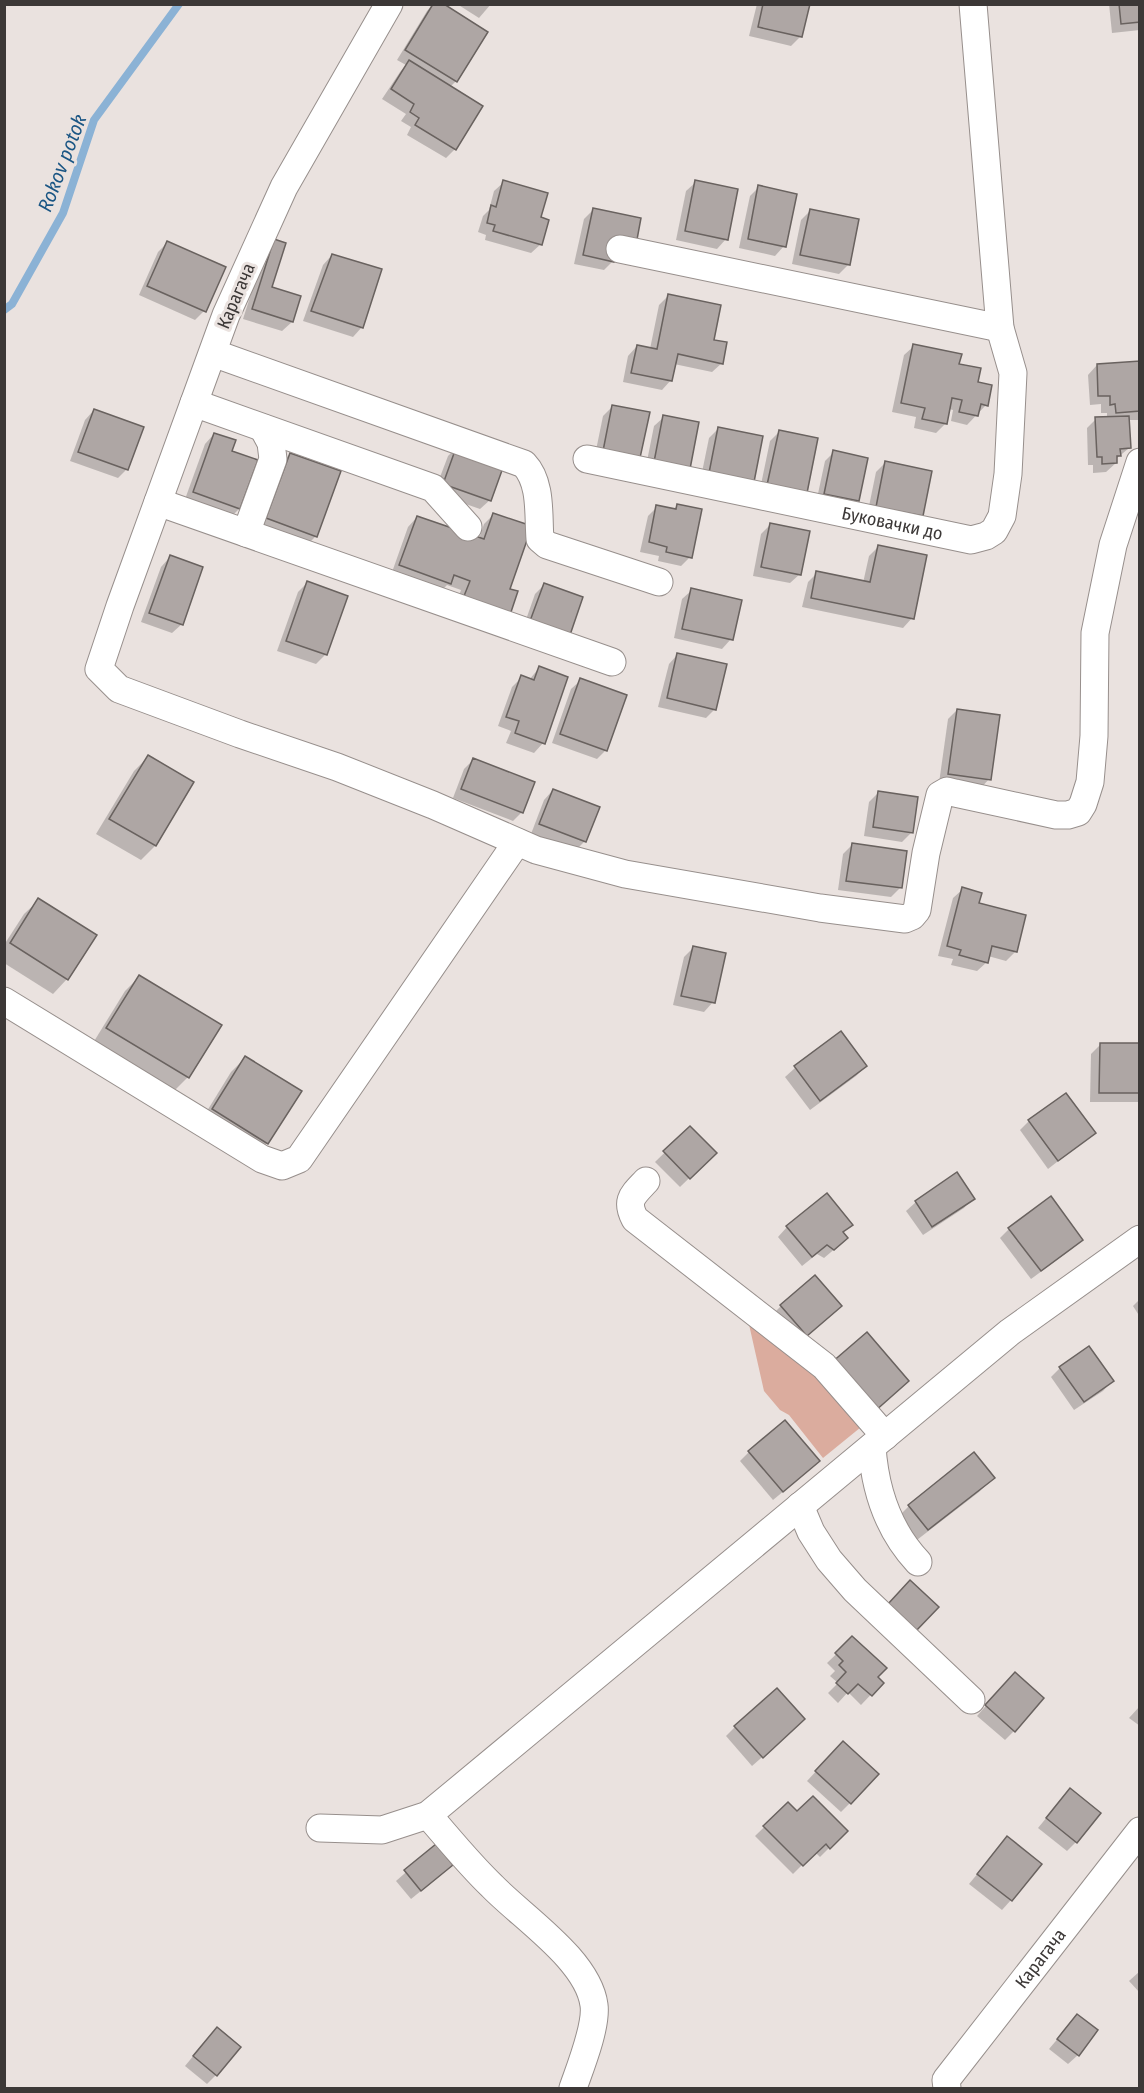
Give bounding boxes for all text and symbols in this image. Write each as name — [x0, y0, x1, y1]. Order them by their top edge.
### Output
water label: Rokov potok — [32, 111, 92, 215]
street label: Карагача — [212, 260, 260, 332]
street label: Буковачки до — [840, 502, 945, 545]
street label: Карагача — [1011, 1924, 1071, 1993]

